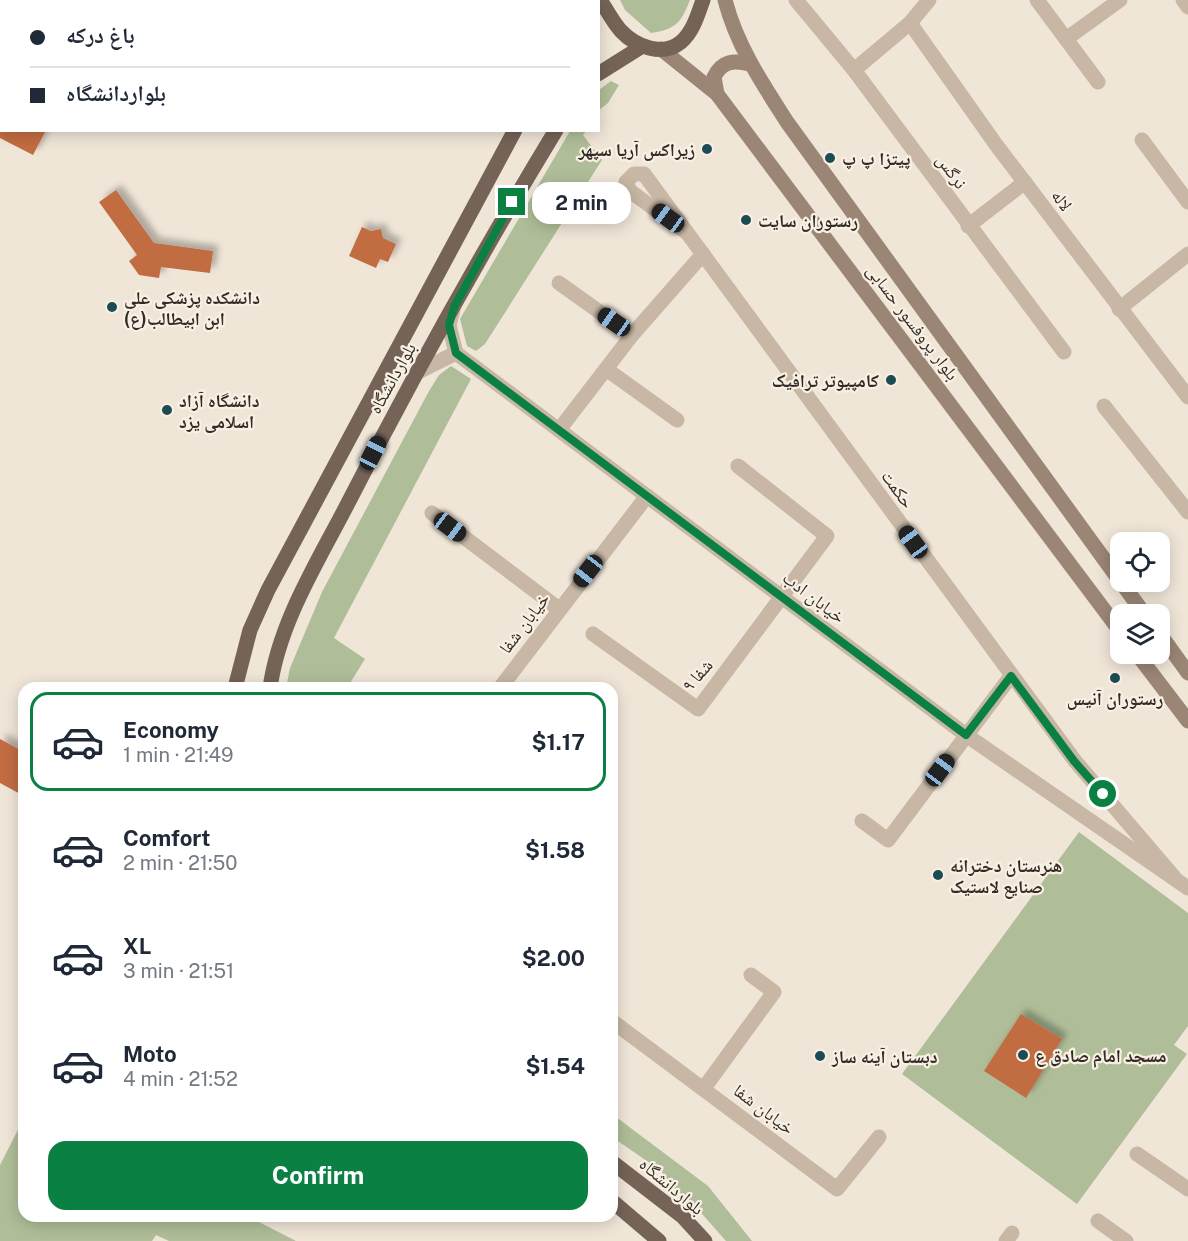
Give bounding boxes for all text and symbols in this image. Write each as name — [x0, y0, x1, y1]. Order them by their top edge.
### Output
text: باغ درکه — [66, 22, 135, 48]
text: بلواردانشگاه — [66, 80, 166, 106]
place label: زیراکس آریا سپهر — [577, 139, 695, 161]
marker: زیراکس آریا سپهر — [700, 142, 714, 156]
place label: پیتزا پ پ — [842, 148, 911, 170]
street label: نرگس — [932, 149, 972, 193]
marker: پیتزا پ پ — [823, 151, 837, 165]
callout: 2 min — [533, 181, 632, 223]
street label: لاله — [1047, 185, 1077, 215]
route end — [498, 188, 525, 215]
text: 2 min — [555, 191, 608, 215]
car — [648, 200, 688, 236]
place label: رستوران سایت — [758, 210, 858, 232]
marker: رستوران سایت — [739, 213, 753, 227]
street label: بلوار پروفسور حسابی — [862, 260, 963, 385]
place label: دانشکده پزشکی علی ابن ابیطالب(ع) — [124, 287, 260, 330]
marker: دانشکده پزشکی علی ابن ابیطالب(ع) — [105, 300, 119, 314]
car — [594, 304, 634, 340]
street label: بلواردانشگاه — [364, 339, 421, 417]
place label: کامپیوتر ترافیک — [772, 370, 879, 392]
marker: کامپیوتر ترافیک — [884, 373, 898, 387]
place label: دانشگاه آزاد اسلامی یزد — [179, 390, 260, 433]
marker: دانشگاه آزاد اسلامی یزد — [160, 403, 174, 417]
car — [357, 433, 389, 473]
street label: حکمت — [877, 466, 919, 512]
car — [430, 509, 470, 545]
car — [895, 522, 931, 562]
map controls — [1110, 532, 1170, 664]
button: locate — [1110, 532, 1170, 592]
car — [570, 551, 606, 591]
street label: خیابان ادب — [778, 567, 849, 628]
street label: خیابان شفا — [494, 589, 554, 658]
button: layers — [1110, 604, 1170, 664]
street label: شفا ۹ — [677, 655, 717, 695]
marker: رستوران آنیس — [1108, 671, 1122, 685]
place label: رستوران آنیس — [1067, 688, 1164, 710]
icon: car — [51, 715, 105, 769]
text: Economy — [123, 717, 219, 743]
text: $1.17 — [531, 729, 585, 755]
text: 1 min · 21:49 — [123, 743, 234, 767]
car — [922, 750, 958, 790]
route start — [1089, 780, 1116, 807]
icon: car — [51, 823, 105, 877]
text: Comfort — [123, 825, 210, 851]
text: $1.58 — [525, 837, 585, 863]
text: 2 min · 21:50 — [123, 851, 238, 875]
place label: هنرستان دخترانه صنایع لاستیک — [950, 855, 1062, 899]
marker: هنرستان دخترانه صنایع لاستیک — [931, 868, 945, 882]
icon: car — [51, 931, 105, 985]
text: XL — [123, 933, 151, 959]
text: $2.00 — [522, 945, 585, 971]
text: 3 min · 21:51 — [123, 959, 234, 983]
icon: car — [51, 1039, 105, 1093]
text: Moto — [123, 1041, 177, 1067]
place label: مسجد امام صادق ع — [1035, 1045, 1167, 1068]
place label: دبستان آینه ساز — [831, 1046, 938, 1068]
marker: مسجد امام صادق ع — [1016, 1048, 1030, 1062]
marker: دبستان آینه ساز — [813, 1049, 827, 1063]
text: $1.54 — [525, 1053, 585, 1079]
text: 4 min · 21:52 — [123, 1067, 238, 1091]
street label: خیابان شفا — [729, 1079, 798, 1139]
button: Confirm — [48, 1141, 588, 1210]
street label: بلواردانشگاه — [635, 1153, 709, 1220]

